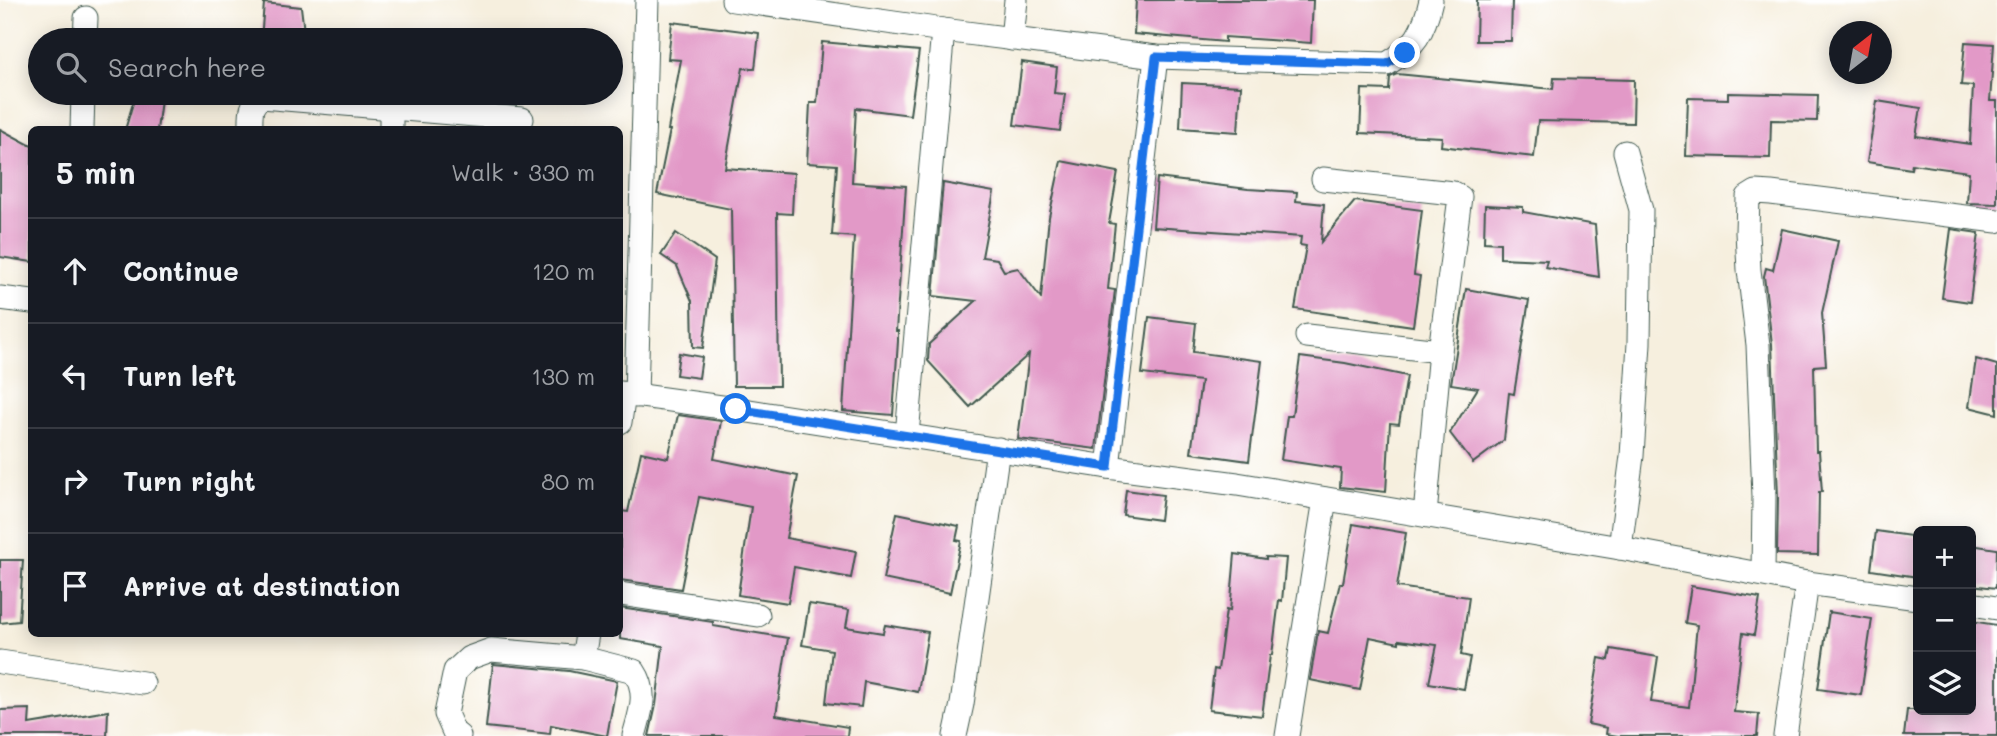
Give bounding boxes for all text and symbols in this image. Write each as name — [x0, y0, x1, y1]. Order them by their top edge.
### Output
north arrow — [1829, 21, 1892, 84]
search box — [28, 28, 623, 105]
route end — [1389, 37, 1420, 68]
icon: search — [52, 48, 90, 86]
text: Search here — [108, 50, 266, 84]
text: 5 min — [56, 152, 136, 192]
text: Walk · 330 m — [451, 157, 595, 187]
icon: ahead — [56, 252, 94, 290]
text: Continue — [123, 254, 239, 288]
text: 120 m — [532, 256, 595, 286]
icon: left — [56, 357, 94, 395]
text: Turn left — [123, 359, 236, 393]
text: 130 m — [531, 361, 595, 391]
route start — [720, 393, 751, 424]
icon: right — [56, 462, 94, 500]
text: Turn right — [123, 464, 256, 498]
text: 80 m — [541, 466, 595, 496]
map controls — [1913, 526, 1976, 715]
button: + — [1913, 526, 1976, 589]
icon: arrive — [56, 567, 94, 605]
text: Arrive at destination — [123, 569, 400, 603]
button: − — [1913, 589, 1976, 652]
button: layers — [1913, 652, 1976, 715]

